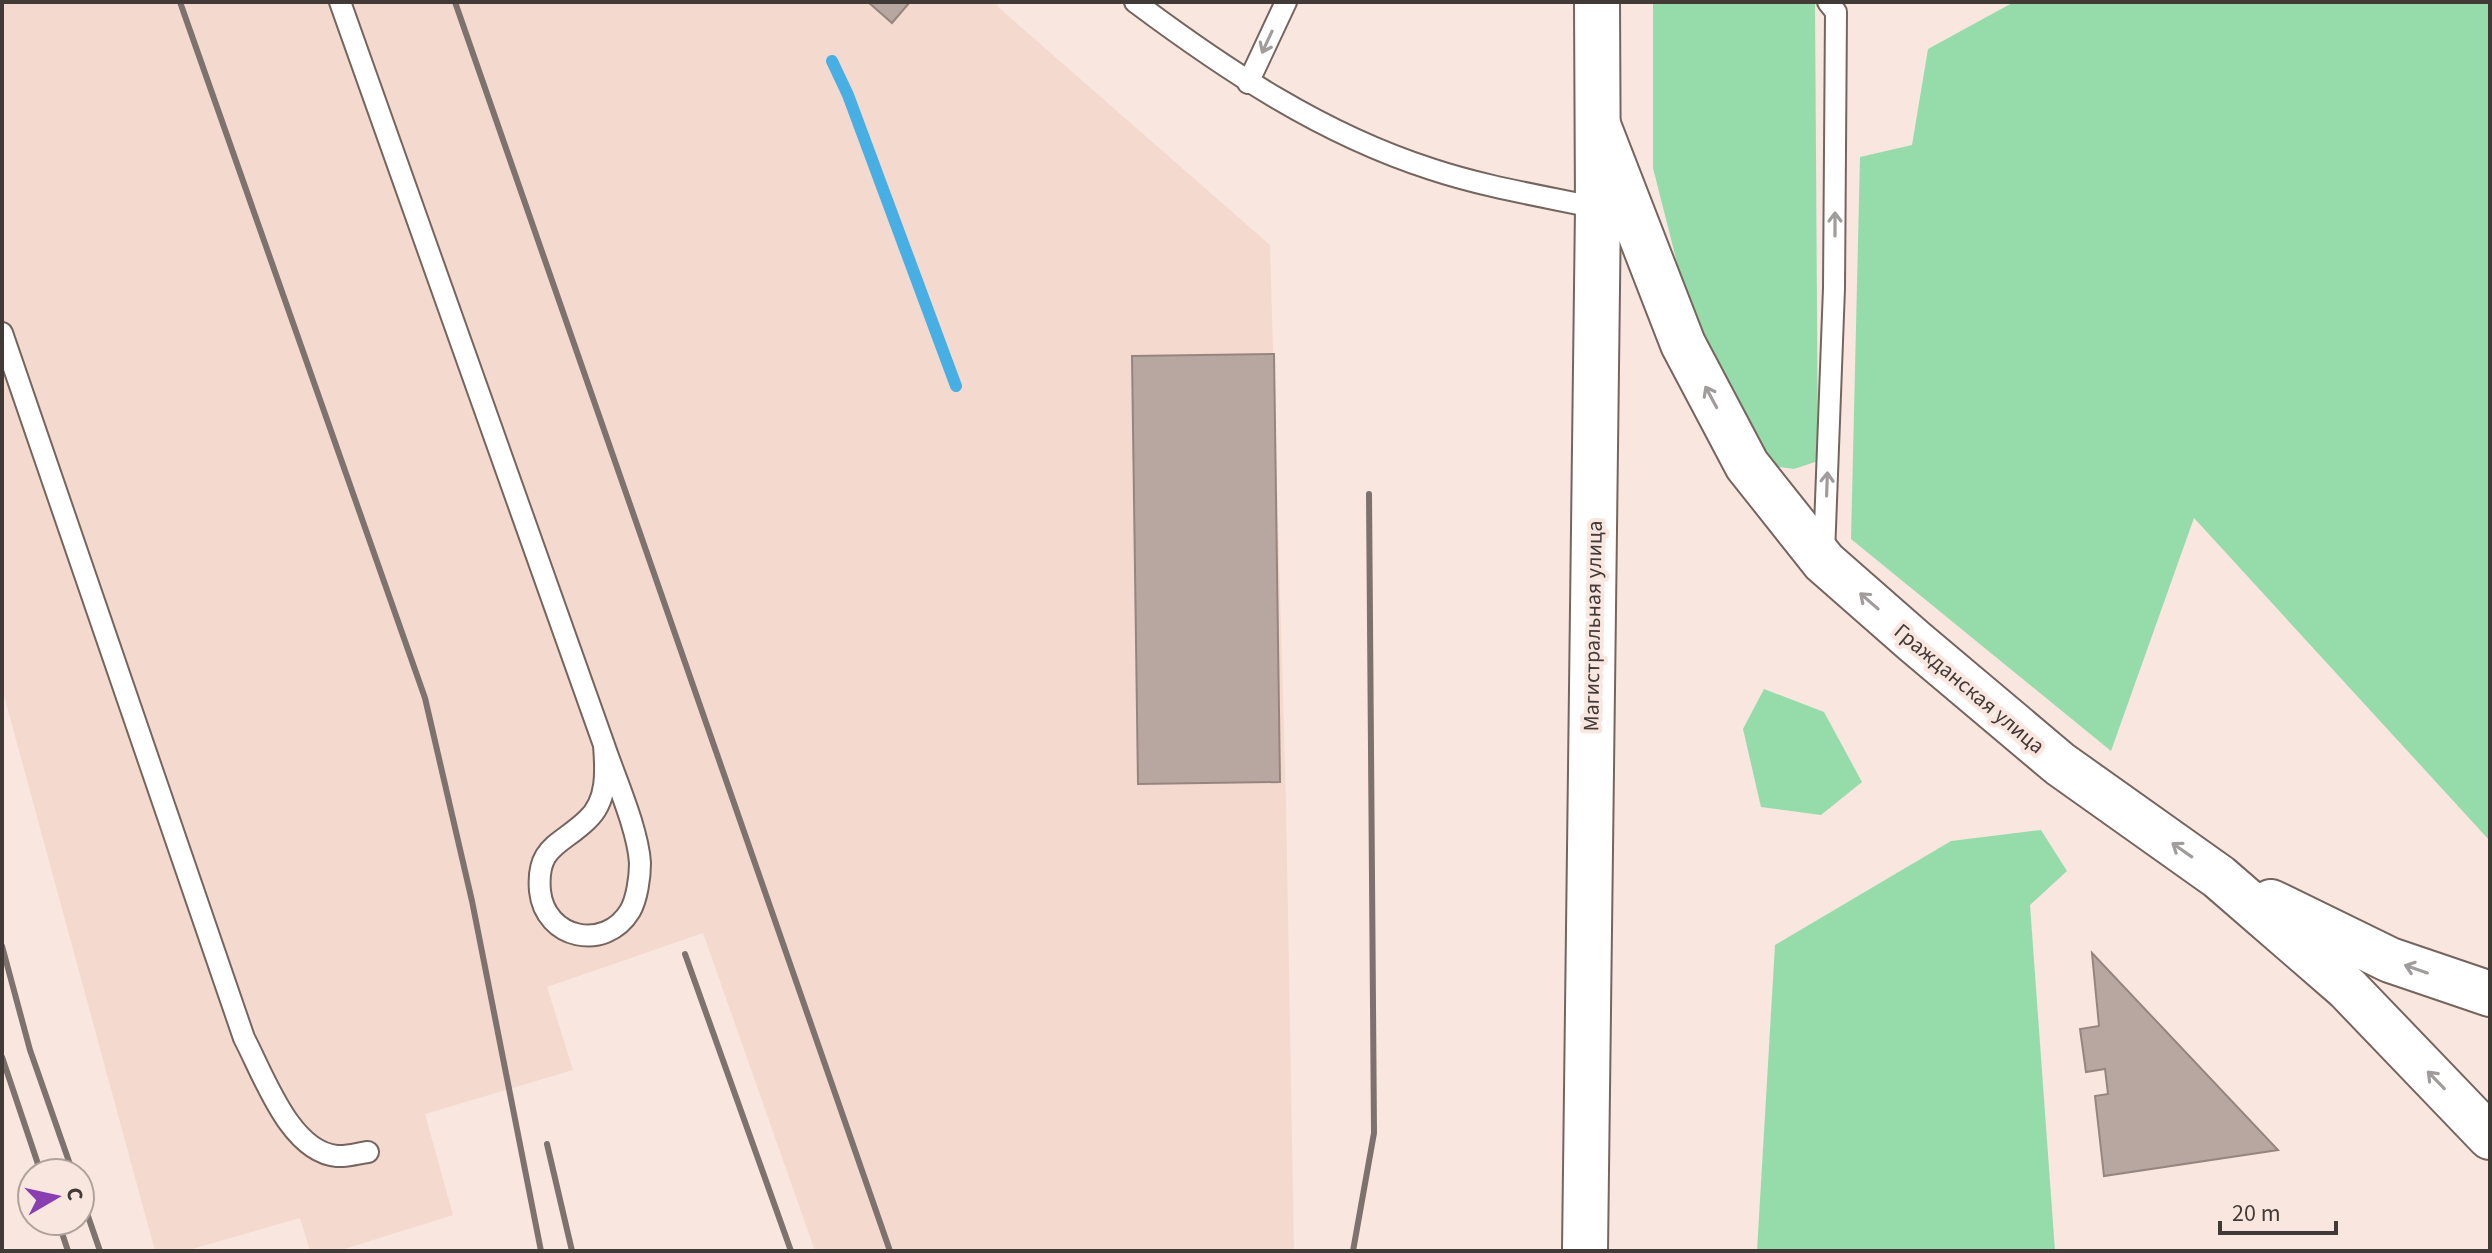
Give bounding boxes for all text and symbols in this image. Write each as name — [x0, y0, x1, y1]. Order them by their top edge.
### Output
one-way arrow — [1259, 30, 1274, 54]
one-way arrow — [1827, 211, 1843, 238]
one-way arrow — [1703, 386, 1719, 409]
one-way arrow — [1820, 471, 1835, 498]
street label: Магистральная улица — [1575, 520, 1611, 732]
one-way arrow — [1859, 592, 1879, 610]
street label: Гражданская улица — [1887, 616, 2052, 762]
one-way arrow — [2171, 842, 2193, 858]
one-way arrow — [2404, 960, 2429, 975]
one-way arrow — [2427, 1071, 2446, 1090]
north arrow — [16, 1157, 96, 1237]
text: С — [58, 1185, 92, 1203]
scale bar — [2220, 1185, 2336, 1235]
text: 20 m — [2232, 1196, 2281, 1231]

